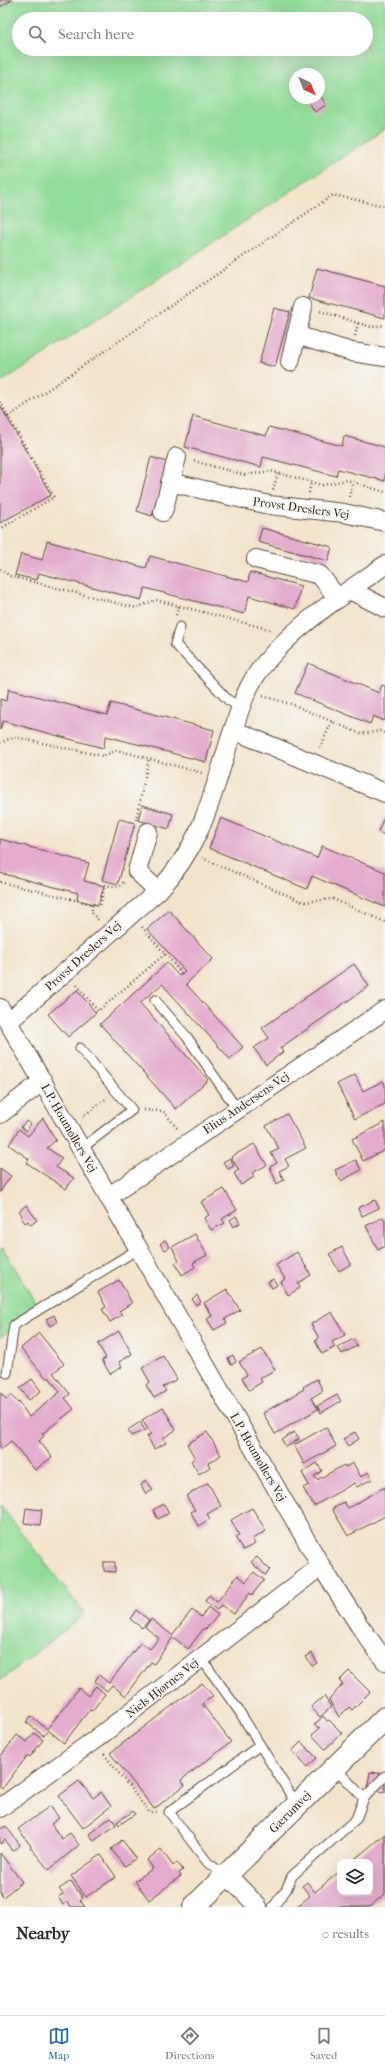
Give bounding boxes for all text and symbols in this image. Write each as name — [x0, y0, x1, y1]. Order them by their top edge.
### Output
search box — [12, 12, 373, 56]
icon: search — [26, 23, 48, 45]
text: Search here — [58, 25, 134, 43]
north arrow — [289, 68, 325, 104]
street label: Provst Dreslers Vej — [252, 494, 350, 522]
street label: Provst Dreslers Vej — [42, 918, 124, 994]
street label: Elius Andersens Vej — [200, 1069, 292, 1137]
street label: L.P. Houmøllers Vej — [38, 1081, 100, 1175]
street label: L.P. Houmøllers Vej — [227, 1410, 289, 1504]
street label: Niels Hjørnes Vej — [123, 1655, 201, 1721]
street label: Gærumvej — [266, 1788, 314, 1836]
map controls — [337, 1859, 373, 1895]
button: layers — [337, 1859, 373, 1895]
text: Nearby — [16, 1923, 70, 1943]
text: 0 results — [322, 1926, 369, 1941]
tab: Map — [48, 2025, 70, 2062]
tab: Directions — [165, 2025, 215, 2062]
tab: Saved — [310, 2025, 337, 2062]

